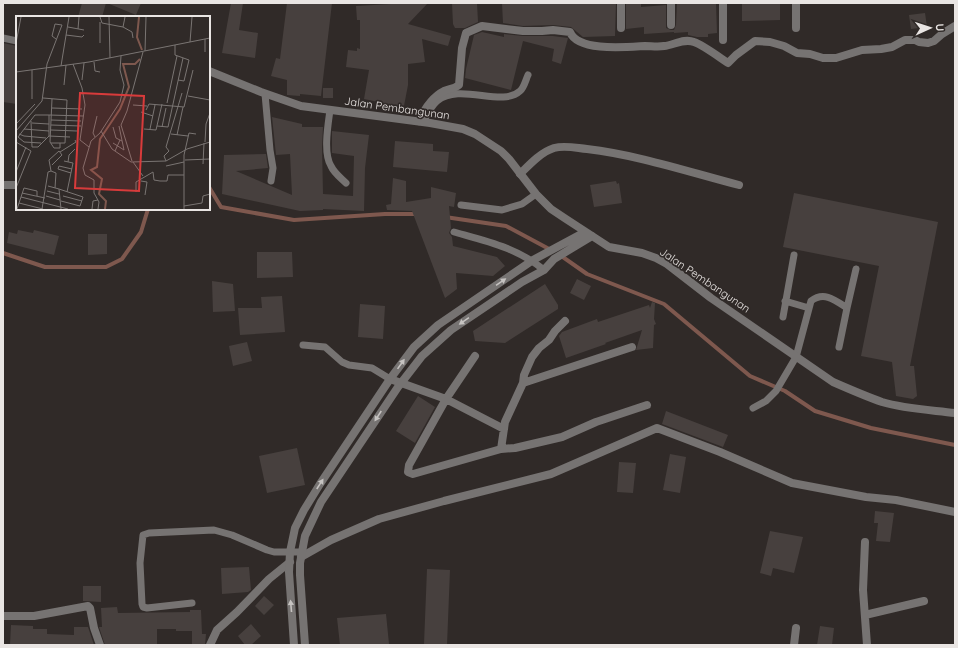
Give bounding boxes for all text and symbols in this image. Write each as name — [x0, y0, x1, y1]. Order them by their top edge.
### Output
north arrow — [910, 8, 950, 48]
inset map — [16, 16, 210, 210]
text: U — [933, 23, 947, 32]
street label: Jalan Pembangunan — [343, 94, 451, 122]
street label: Jalan Pembangunan — [657, 244, 753, 316]
one-way arrow — [495, 278, 506, 286]
one-way arrow — [459, 317, 469, 325]
one-way arrow — [397, 359, 405, 370]
one-way arrow — [374, 411, 381, 422]
one-way arrow — [317, 478, 324, 490]
one-way arrow — [288, 600, 295, 612]

